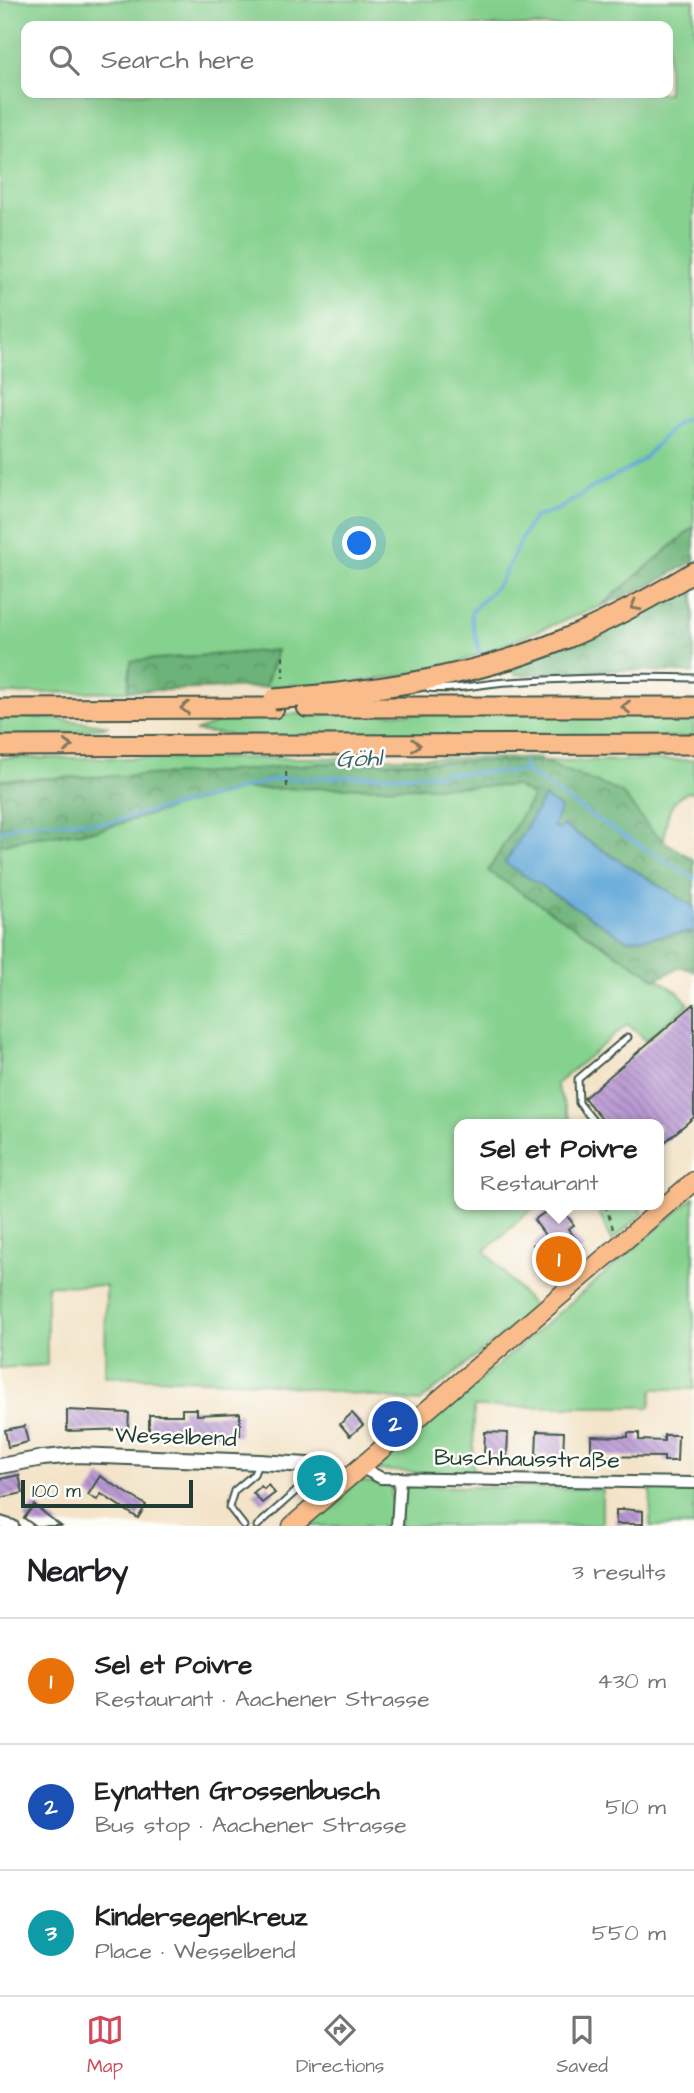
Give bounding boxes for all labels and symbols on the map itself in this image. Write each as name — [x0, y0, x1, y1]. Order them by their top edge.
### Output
your location — [342, 526, 376, 560]
one-way arrow — [629, 598, 642, 611]
one-way arrow — [620, 699, 631, 715]
one-way arrow — [179, 700, 190, 716]
one-way arrow — [411, 737, 422, 753]
one-way arrow — [63, 738, 74, 754]
water label: Göhl — [336, 741, 386, 777]
pin: 1 — [536, 1233, 582, 1285]
pin: 2 — [372, 1398, 418, 1450]
street label: Wesselbend — [115, 1419, 238, 1455]
street label: Buschhausstraße — [434, 1441, 620, 1477]
pin: 3 — [297, 1452, 343, 1504]
scale bar — [21, 1477, 192, 1509]

